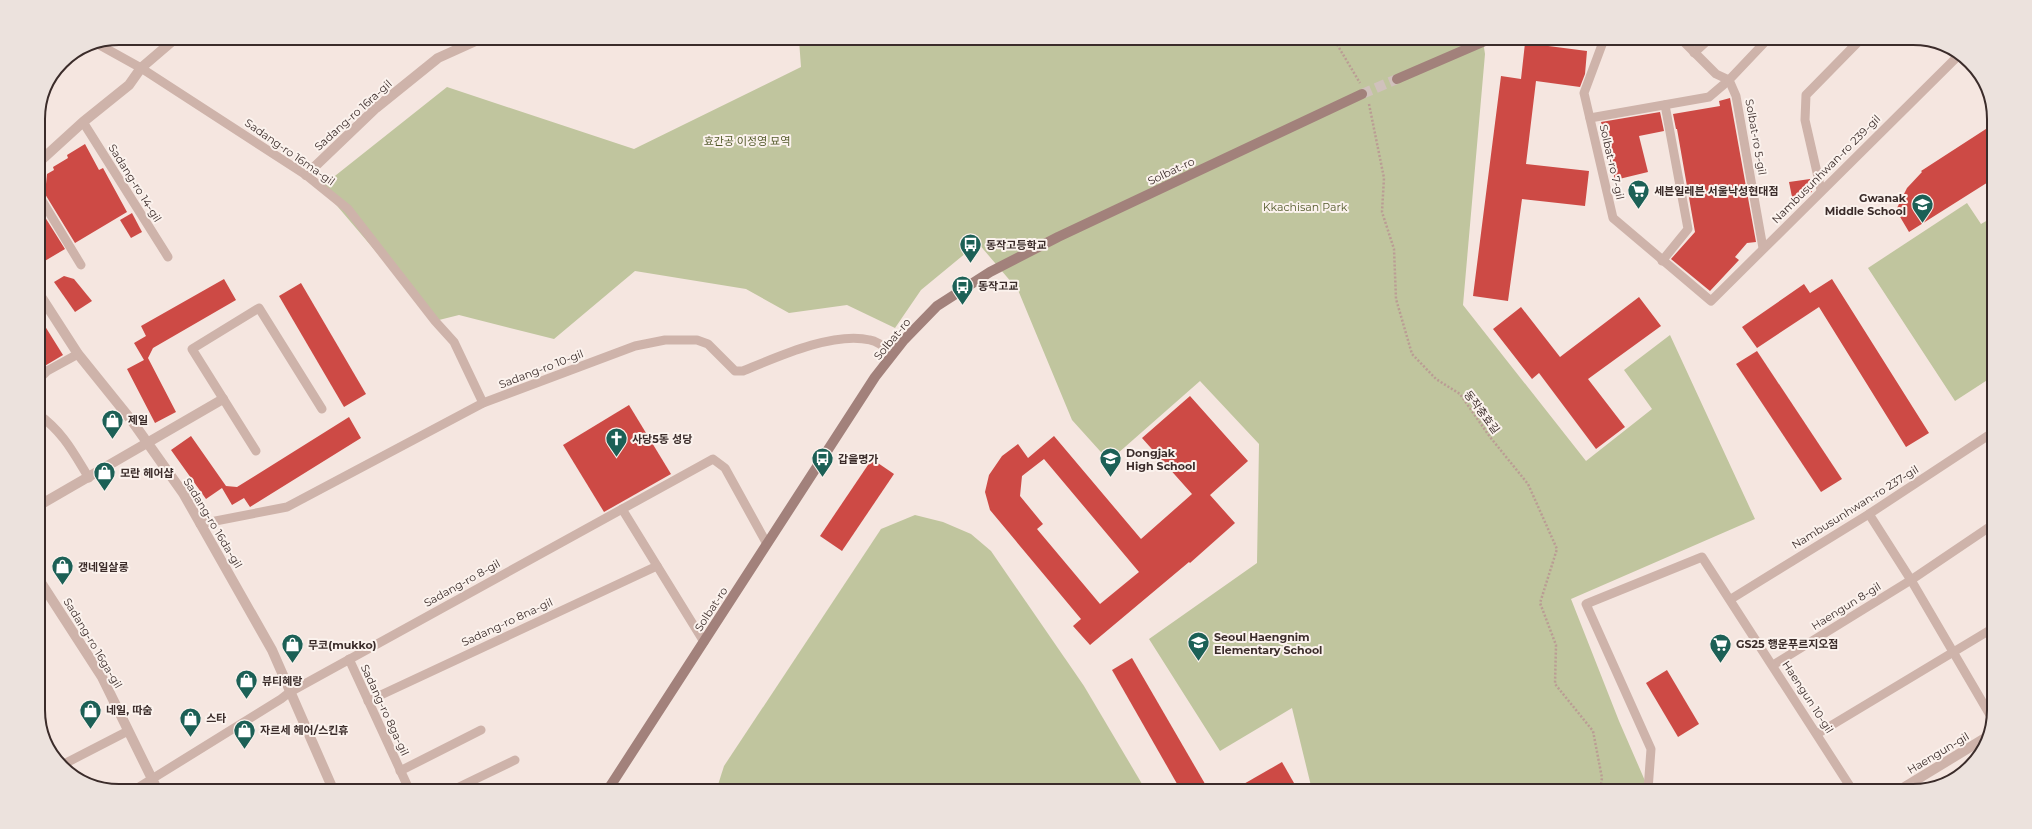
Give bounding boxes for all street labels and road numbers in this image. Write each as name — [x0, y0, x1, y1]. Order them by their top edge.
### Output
street label: Sadang-ro 16ra-gil — [311, 77, 395, 153]
street label: Solbat-ro 5-gil — [1742, 98, 1770, 176]
street label: Nambusunhwan-ro 239-gil — [1769, 112, 1883, 226]
street label: Sadang-ro 16ma-gil — [242, 116, 338, 188]
street label: Solbat-ro 7-gil — [1597, 123, 1627, 201]
street label: Sadang-ro 14-gil — [105, 141, 165, 225]
street label: Solbat-ro — [1145, 154, 1197, 188]
street label: Solbat-ro — [870, 315, 914, 363]
street label: Sadang-ro 10-gil — [497, 346, 585, 392]
street label: 동작충효길 — [1461, 388, 1503, 436]
street label: Nambusunhwan-ro 237-gil — [1789, 462, 1921, 552]
street label: Sadang-ro 16da-gil — [180, 475, 246, 571]
street label: Sadang-ro 8-gil — [421, 556, 503, 610]
street label: Haengun 8-gil — [1809, 579, 1883, 633]
street label: Solbat-ro — [691, 584, 731, 634]
street label: Sadang-ro 16ga-gil — [60, 595, 126, 691]
street label: Sadang-ro 8na-gil — [459, 595, 555, 649]
street label: Haengun 10-gil — [1779, 658, 1837, 736]
street label: Sadang-ro 8ga-gil — [358, 662, 412, 758]
street label: Haengun-gil — [1905, 729, 1971, 777]

